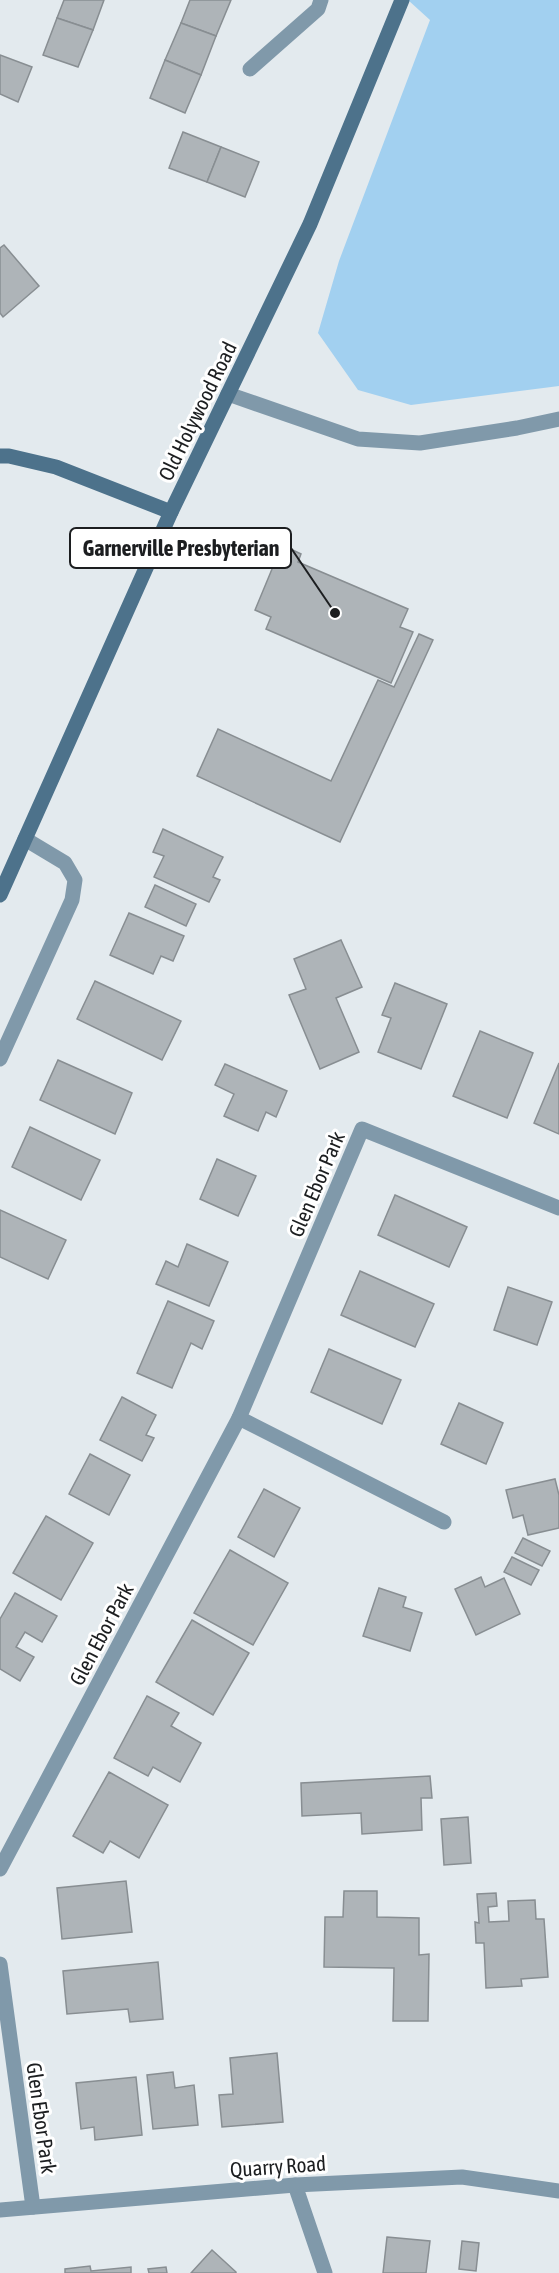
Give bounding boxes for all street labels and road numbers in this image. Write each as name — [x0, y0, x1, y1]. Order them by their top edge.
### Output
street label: Old Holywood Road — [153, 338, 241, 484]
street label: Glen Ebor Park — [283, 1128, 349, 1240]
street label: Glen Ebor Park — [64, 1579, 138, 1689]
street label: Glen Ebor Park — [22, 2061, 62, 2175]
street label: Quarry Road — [229, 2151, 327, 2181]

